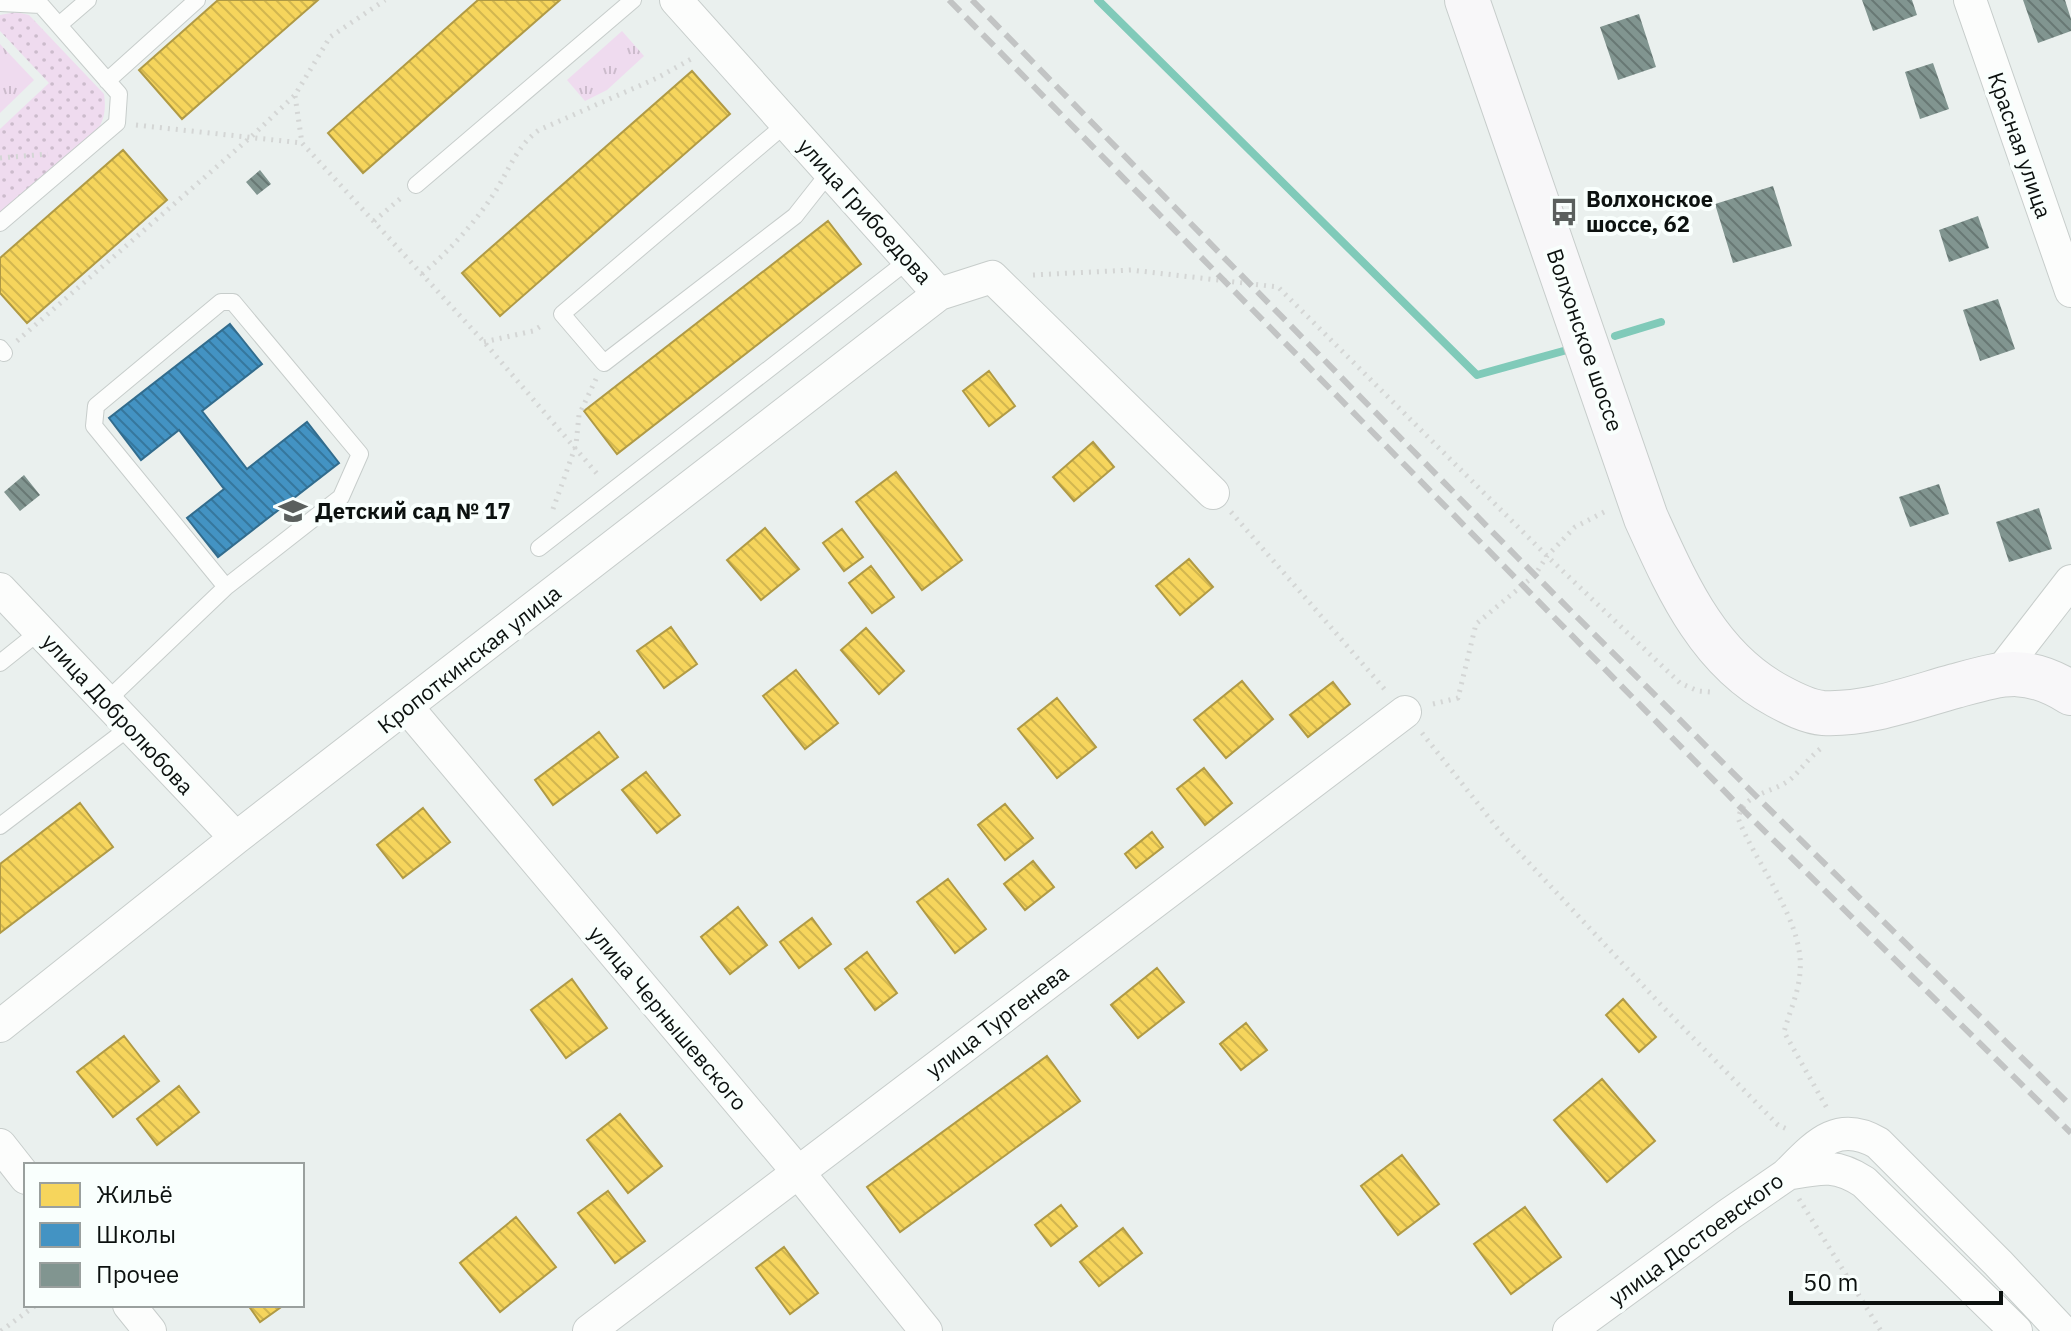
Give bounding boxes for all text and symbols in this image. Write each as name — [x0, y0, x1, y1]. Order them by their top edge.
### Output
street label: Красная улица — [1982, 68, 2059, 222]
street label: улица Грибоедова — [792, 131, 939, 290]
place label: Волхонское шоссе, 62 — [1586, 184, 1713, 238]
bus stop icon: Волхонское шоссе, 62 — [1549, 197, 1579, 227]
street label: Волхонское шоссе — [1541, 245, 1630, 435]
school or university icon: Детский сад № 17 — [278, 496, 308, 526]
place label: Детский сад № 17 — [315, 496, 511, 525]
street label: Кропоткинская улица — [371, 578, 567, 739]
street label: улица Добролюбова — [36, 627, 201, 801]
street label: улица Чернышевского — [583, 919, 754, 1116]
street label: улица Тургенева — [919, 957, 1074, 1084]
legend — [24, 1163, 304, 1307]
street label: улица Достоевского — [1603, 1165, 1789, 1312]
text: Жильё — [96, 1178, 173, 1210]
text: Школы — [96, 1218, 176, 1250]
scale bar — [1791, 1255, 2001, 1305]
text: Прочее — [96, 1258, 179, 1290]
text: 50 m — [1803, 1266, 1858, 1298]

